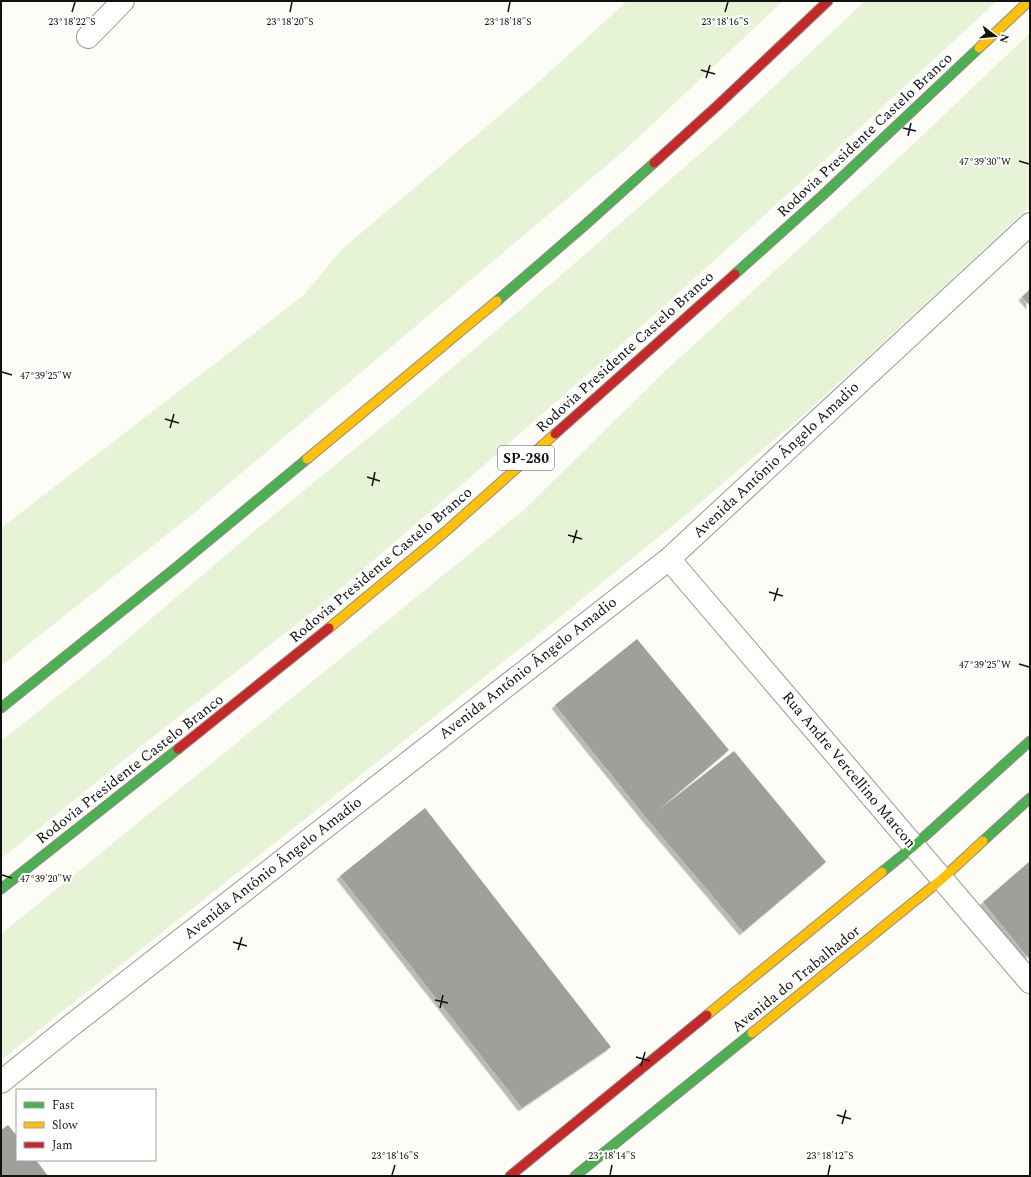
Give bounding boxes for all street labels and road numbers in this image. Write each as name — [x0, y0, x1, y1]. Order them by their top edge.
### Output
street label: Rodovia Presidente Castelo Branco — [772, 47, 958, 223]
street label: Rodovia Presidente Castelo Branco — [531, 266, 719, 438]
street label: Avenida Antônio Ângelo Amadio — [687, 376, 865, 544]
road number: SP-280 — [498, 446, 554, 470]
street label: Rodovia Presidente Castelo Branco — [284, 481, 478, 649]
street label: Avenida Antônio Ângelo Amadio — [434, 591, 622, 745]
street label: Rua Andre Vercellino Marcon — [776, 687, 922, 854]
street label: Rodovia Presidente Castelo Branco — [31, 688, 229, 850]
street label: Avenida Antônio Ângelo Amadio — [179, 791, 367, 945]
street label: Avenida do Trabalhador — [727, 920, 865, 1038]

